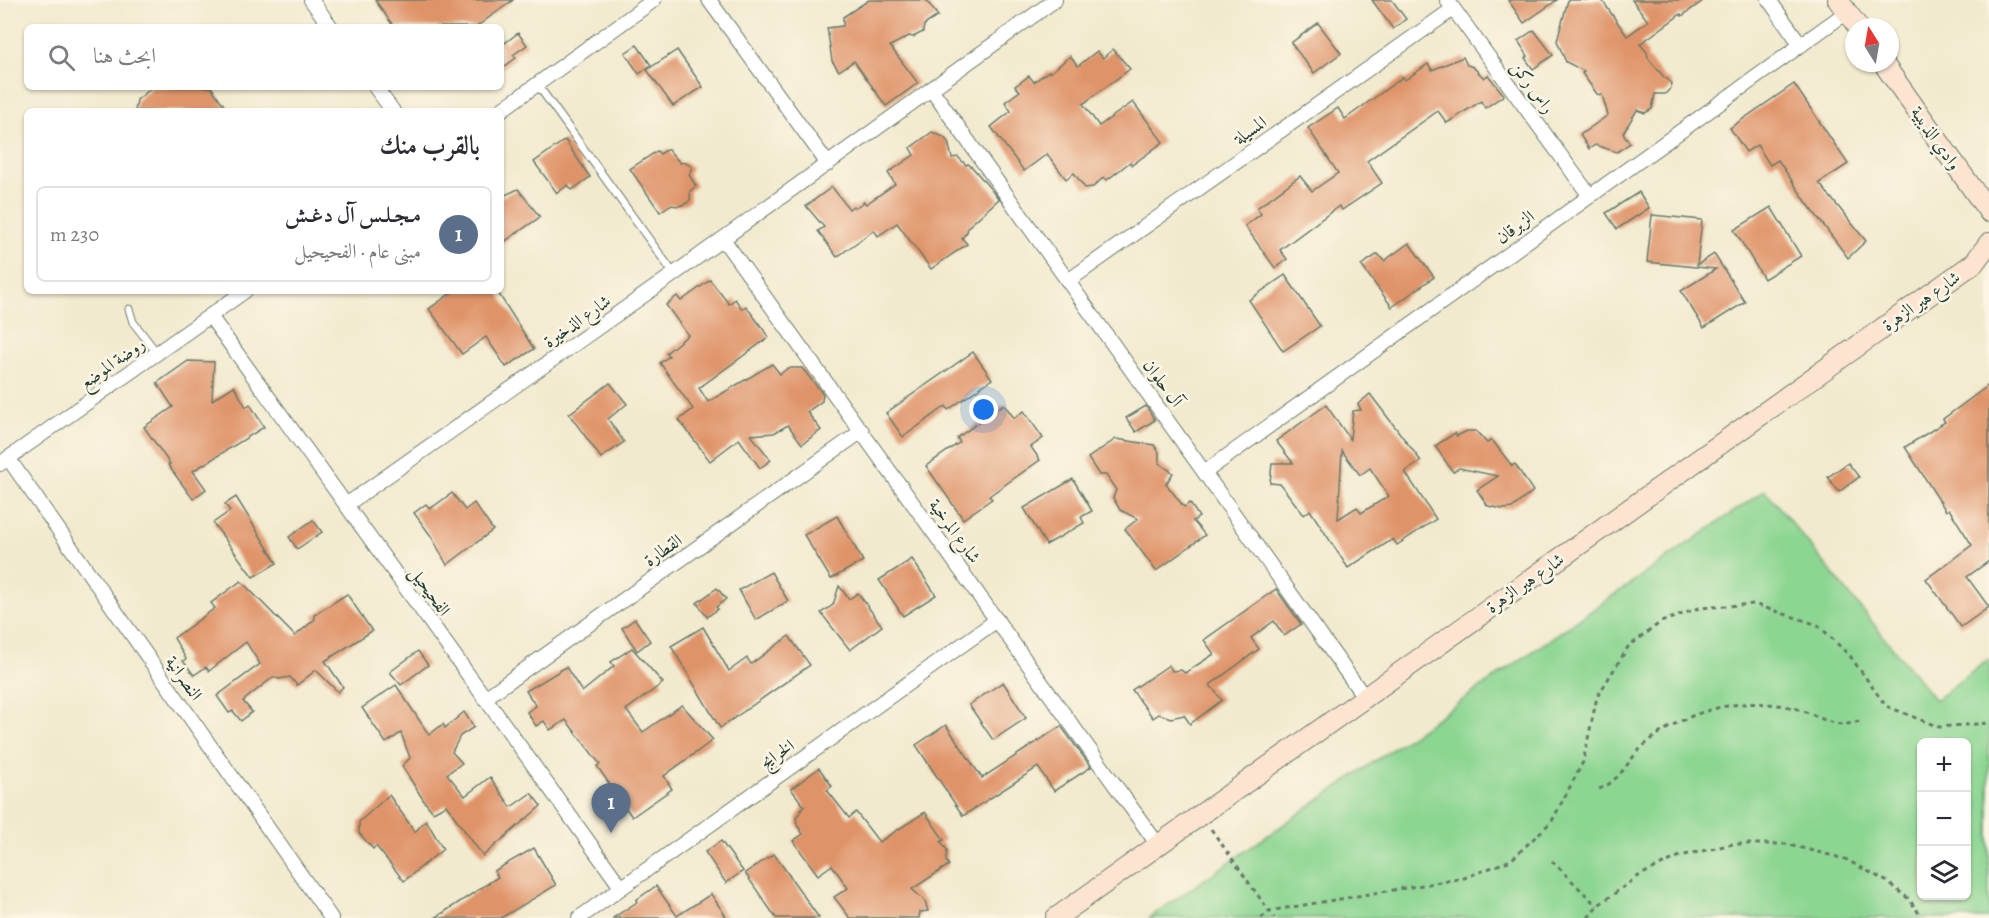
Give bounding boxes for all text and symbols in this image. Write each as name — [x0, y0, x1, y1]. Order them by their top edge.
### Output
north arrow — [1845, 18, 1899, 72]
search box — [24, 24, 504, 90]
icon: search — [45, 41, 78, 74]
text: ابحث هنا — [93, 41, 156, 71]
street label: راس ركن — [1506, 56, 1560, 118]
street label: وادي الذيبية — [1903, 101, 1967, 177]
street label: المسيلة — [1228, 110, 1272, 151]
text: بالقرب منك — [379, 128, 480, 163]
text: مـجـلـس آل دغـش — [285, 200, 421, 230]
street label: الزبرقان — [1491, 205, 1539, 249]
text: 230 m — [50, 221, 99, 248]
text: 1 — [455, 221, 462, 248]
text: مبنى عام · الفحيحيل — [294, 238, 421, 265]
street label: شارع هير الزهرة — [1877, 265, 1967, 339]
street label: شارع الذخيرة — [538, 289, 617, 356]
street label: روضة الموضع — [74, 332, 152, 398]
street label: آل حلوان — [1137, 354, 1190, 413]
your location — [969, 395, 998, 424]
street label: شارع المرخية — [921, 494, 987, 570]
street label: القطارة — [639, 528, 687, 572]
street label: شارع هير الزهرة — [1481, 547, 1571, 621]
street label: الفحيحيل — [403, 561, 456, 621]
street label: النصرانية — [160, 651, 208, 705]
street label: الخرايج — [755, 734, 801, 778]
map controls — [1917, 738, 1971, 900]
button: + — [1917, 738, 1971, 792]
pin: 1 — [592, 784, 630, 833]
button: − — [1917, 792, 1971, 846]
button: layers — [1917, 846, 1971, 900]

